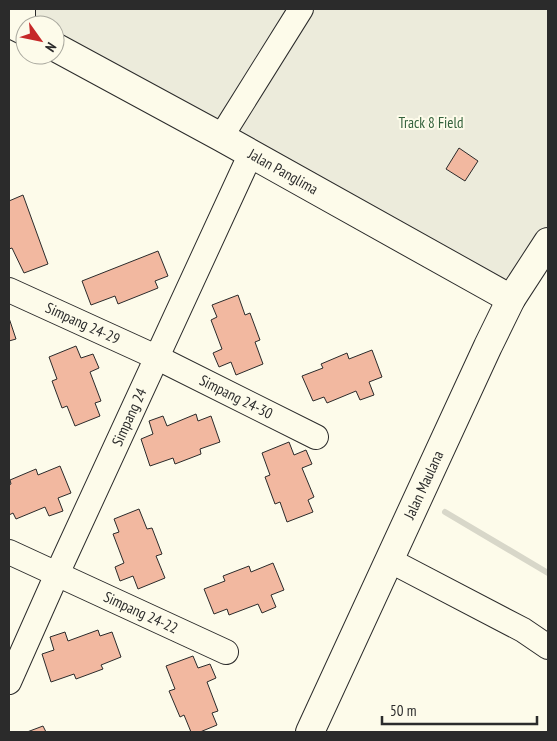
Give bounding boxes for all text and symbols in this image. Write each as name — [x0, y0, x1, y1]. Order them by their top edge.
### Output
north arrow — [15, 15, 65, 65]
text: N — [41, 39, 61, 55]
park label: Track 8 Field — [398, 113, 464, 132]
street label: Jalan Panglima — [244, 144, 322, 198]
street label: Simpang 24-29 — [43, 298, 123, 348]
street label: Simpang 24-30 — [196, 370, 276, 423]
street label: Simpang 24 — [107, 385, 151, 449]
street label: Jalan Maulana — [399, 448, 447, 523]
street label: Simpang 24-22 — [101, 587, 181, 638]
scale bar — [382, 694, 537, 726]
text: 50 m — [390, 701, 416, 720]

